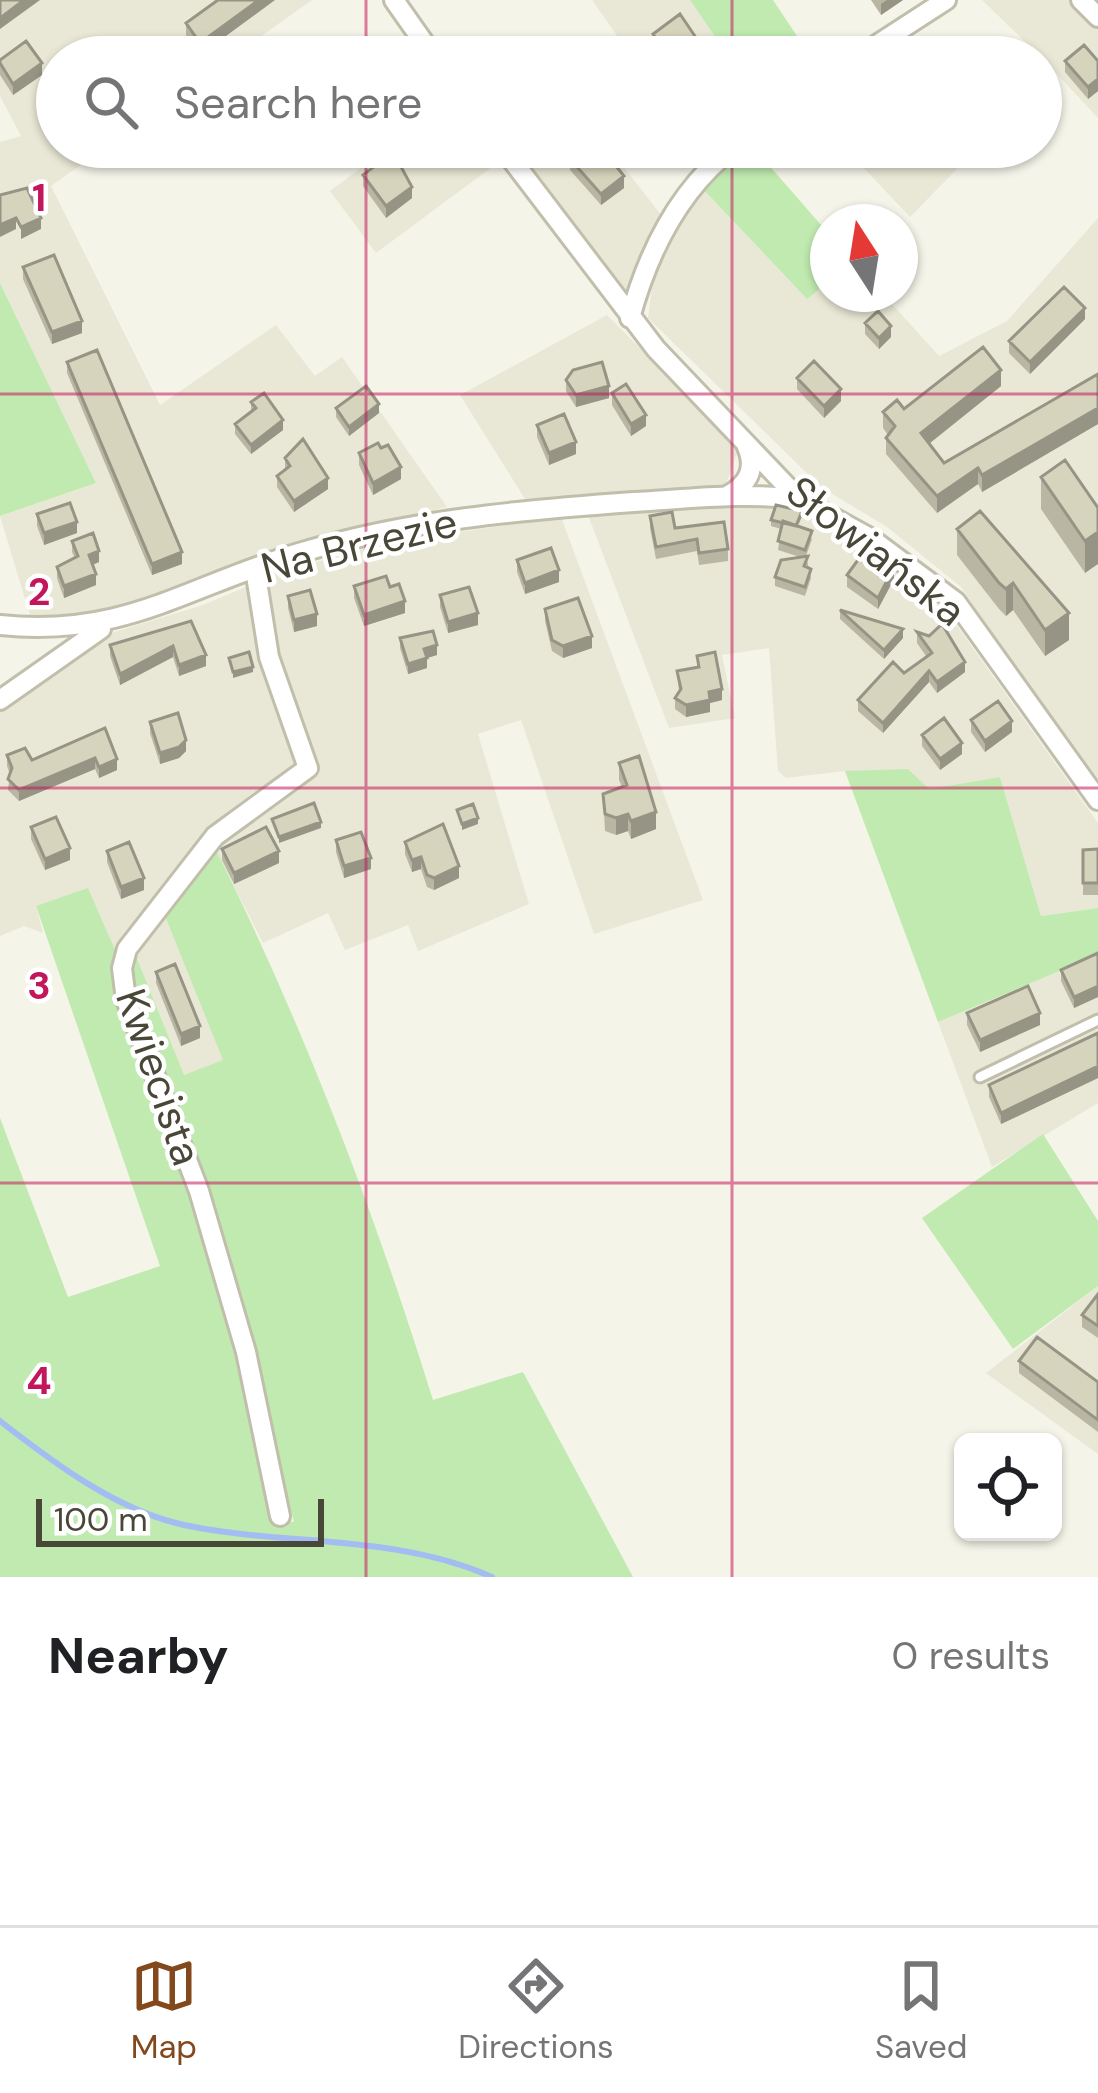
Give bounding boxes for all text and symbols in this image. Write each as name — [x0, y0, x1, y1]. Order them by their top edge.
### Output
search box — [36, 36, 1062, 168]
icon: search — [78, 69, 144, 135]
text: Search here — [174, 73, 422, 132]
text: 1 — [32, 172, 46, 223]
north arrow — [810, 204, 918, 312]
street label: Słowiańska — [775, 464, 977, 638]
street label: Na Brzezie — [255, 494, 463, 596]
text: 2 — [28, 566, 50, 617]
text: 3 — [27, 960, 51, 1011]
street label: Kwiecista — [103, 982, 215, 1172]
text: 4 — [26, 1355, 52, 1406]
map controls — [954, 1433, 1062, 1541]
button: locate — [954, 1433, 1062, 1541]
scale bar — [36, 1493, 324, 1546]
text: 100 m — [54, 1498, 148, 1541]
text: Nearby — [48, 1622, 229, 1689]
text: 0 results — [892, 1630, 1050, 1681]
tab: Map — [131, 1953, 197, 2068]
tab: Directions — [458, 1953, 614, 2068]
tab: Saved — [875, 1953, 967, 2068]

